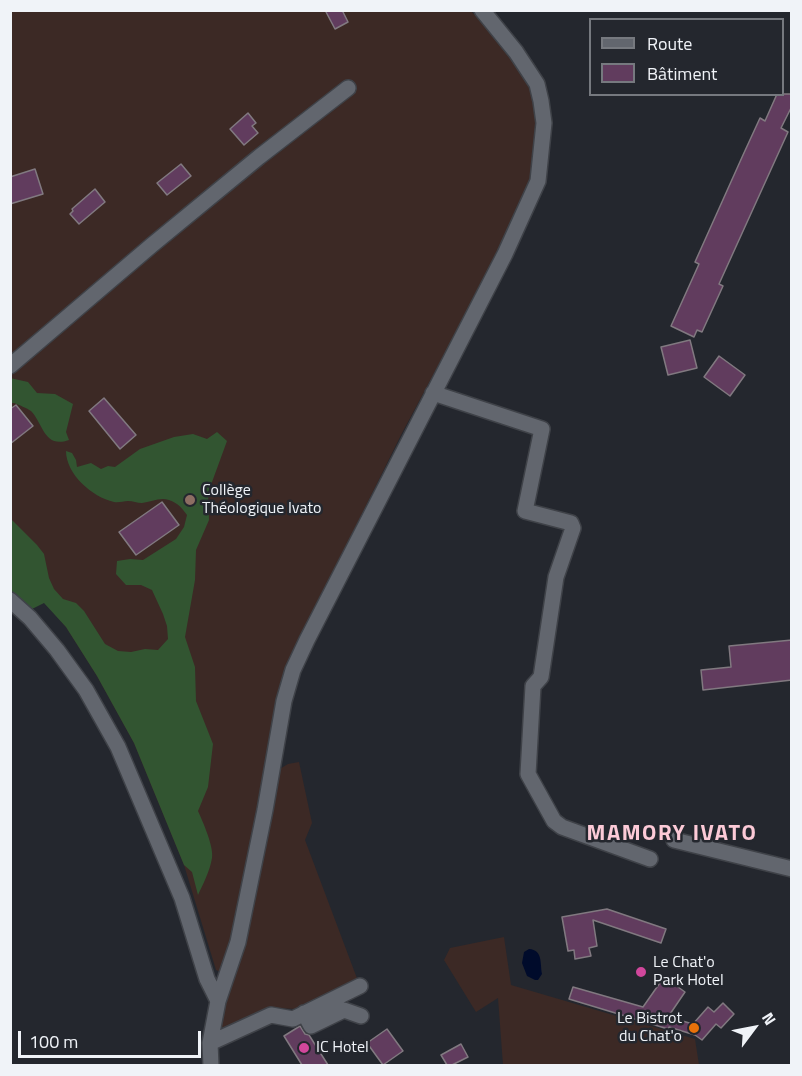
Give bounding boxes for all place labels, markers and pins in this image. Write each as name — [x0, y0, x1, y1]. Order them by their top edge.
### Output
place label: Collège Théologique Ivato — [202, 481, 322, 519]
marker: Collège Théologique Ivato — [183, 493, 197, 507]
place label: Le Chat'o Park Hotel — [653, 953, 724, 991]
marker: Le Chat'o Park Hotel — [634, 965, 648, 979]
place label: Le Bistrot du Chat'o — [617, 1009, 682, 1047]
marker: Le Bistrot du Chat'o — [687, 1021, 701, 1035]
place label: IC Hotel — [316, 1038, 369, 1058]
marker: IC Hotel — [297, 1041, 311, 1055]

